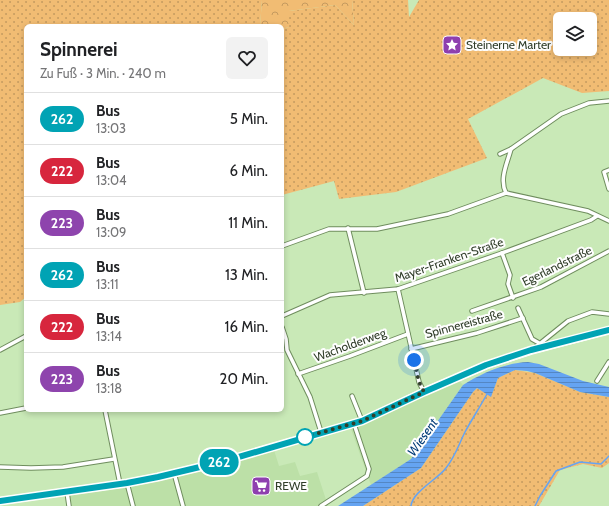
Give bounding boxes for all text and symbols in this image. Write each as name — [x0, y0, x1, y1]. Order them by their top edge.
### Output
map controls — [553, 12, 597, 56]
button: layers — [553, 12, 597, 56]
place icon: Steinerne Marter — [441, 34, 463, 56]
button: heart — [226, 37, 268, 79]
place label: Steinerne Marter — [466, 37, 551, 52]
text: Spinnerei — [40, 38, 118, 61]
text: Zu Fuß · 3 Min. · 240 m — [40, 65, 166, 81]
text: Bus — [96, 102, 120, 120]
text: 262 — [51, 110, 73, 128]
text: 5 Min. — [230, 110, 268, 128]
text: 13:03 — [96, 120, 126, 136]
text: Bus — [96, 154, 120, 172]
text: 222 — [51, 162, 73, 180]
text: 6 Min. — [229, 162, 268, 180]
text: 13:04 — [96, 172, 127, 188]
text: Bus — [96, 206, 120, 224]
text: 223 — [51, 214, 73, 232]
text: 11 Min. — [228, 214, 268, 232]
text: 13:09 — [96, 224, 126, 240]
street label: Mayer-Franken-Straße — [392, 234, 505, 285]
street label: Egerlandstraße — [519, 242, 594, 289]
text: Bus — [96, 258, 120, 276]
text: 262 — [51, 266, 73, 284]
text: 13 Min. — [225, 266, 268, 284]
text: 13:11 — [96, 276, 118, 292]
street label: Spinnereistraße — [424, 306, 504, 341]
text: Bus — [96, 310, 120, 328]
text: 222 — [51, 318, 73, 336]
text: 16 Min. — [225, 318, 268, 336]
street label: Wacholderweg — [312, 324, 389, 364]
text: 13:14 — [96, 328, 122, 344]
your location — [404, 350, 424, 370]
text: Bus — [96, 362, 120, 380]
text: 223 — [51, 370, 73, 388]
text: 20 Min. — [220, 370, 268, 388]
text: 13:18 — [96, 380, 122, 396]
water label: Wiesent — [403, 414, 441, 459]
unlabelled marker — [296, 428, 314, 446]
line badge: 262 — [196, 449, 242, 475]
text: 262 — [208, 453, 230, 471]
supermarket icon: REWE — [250, 475, 272, 497]
place label: REWE — [275, 478, 307, 493]

